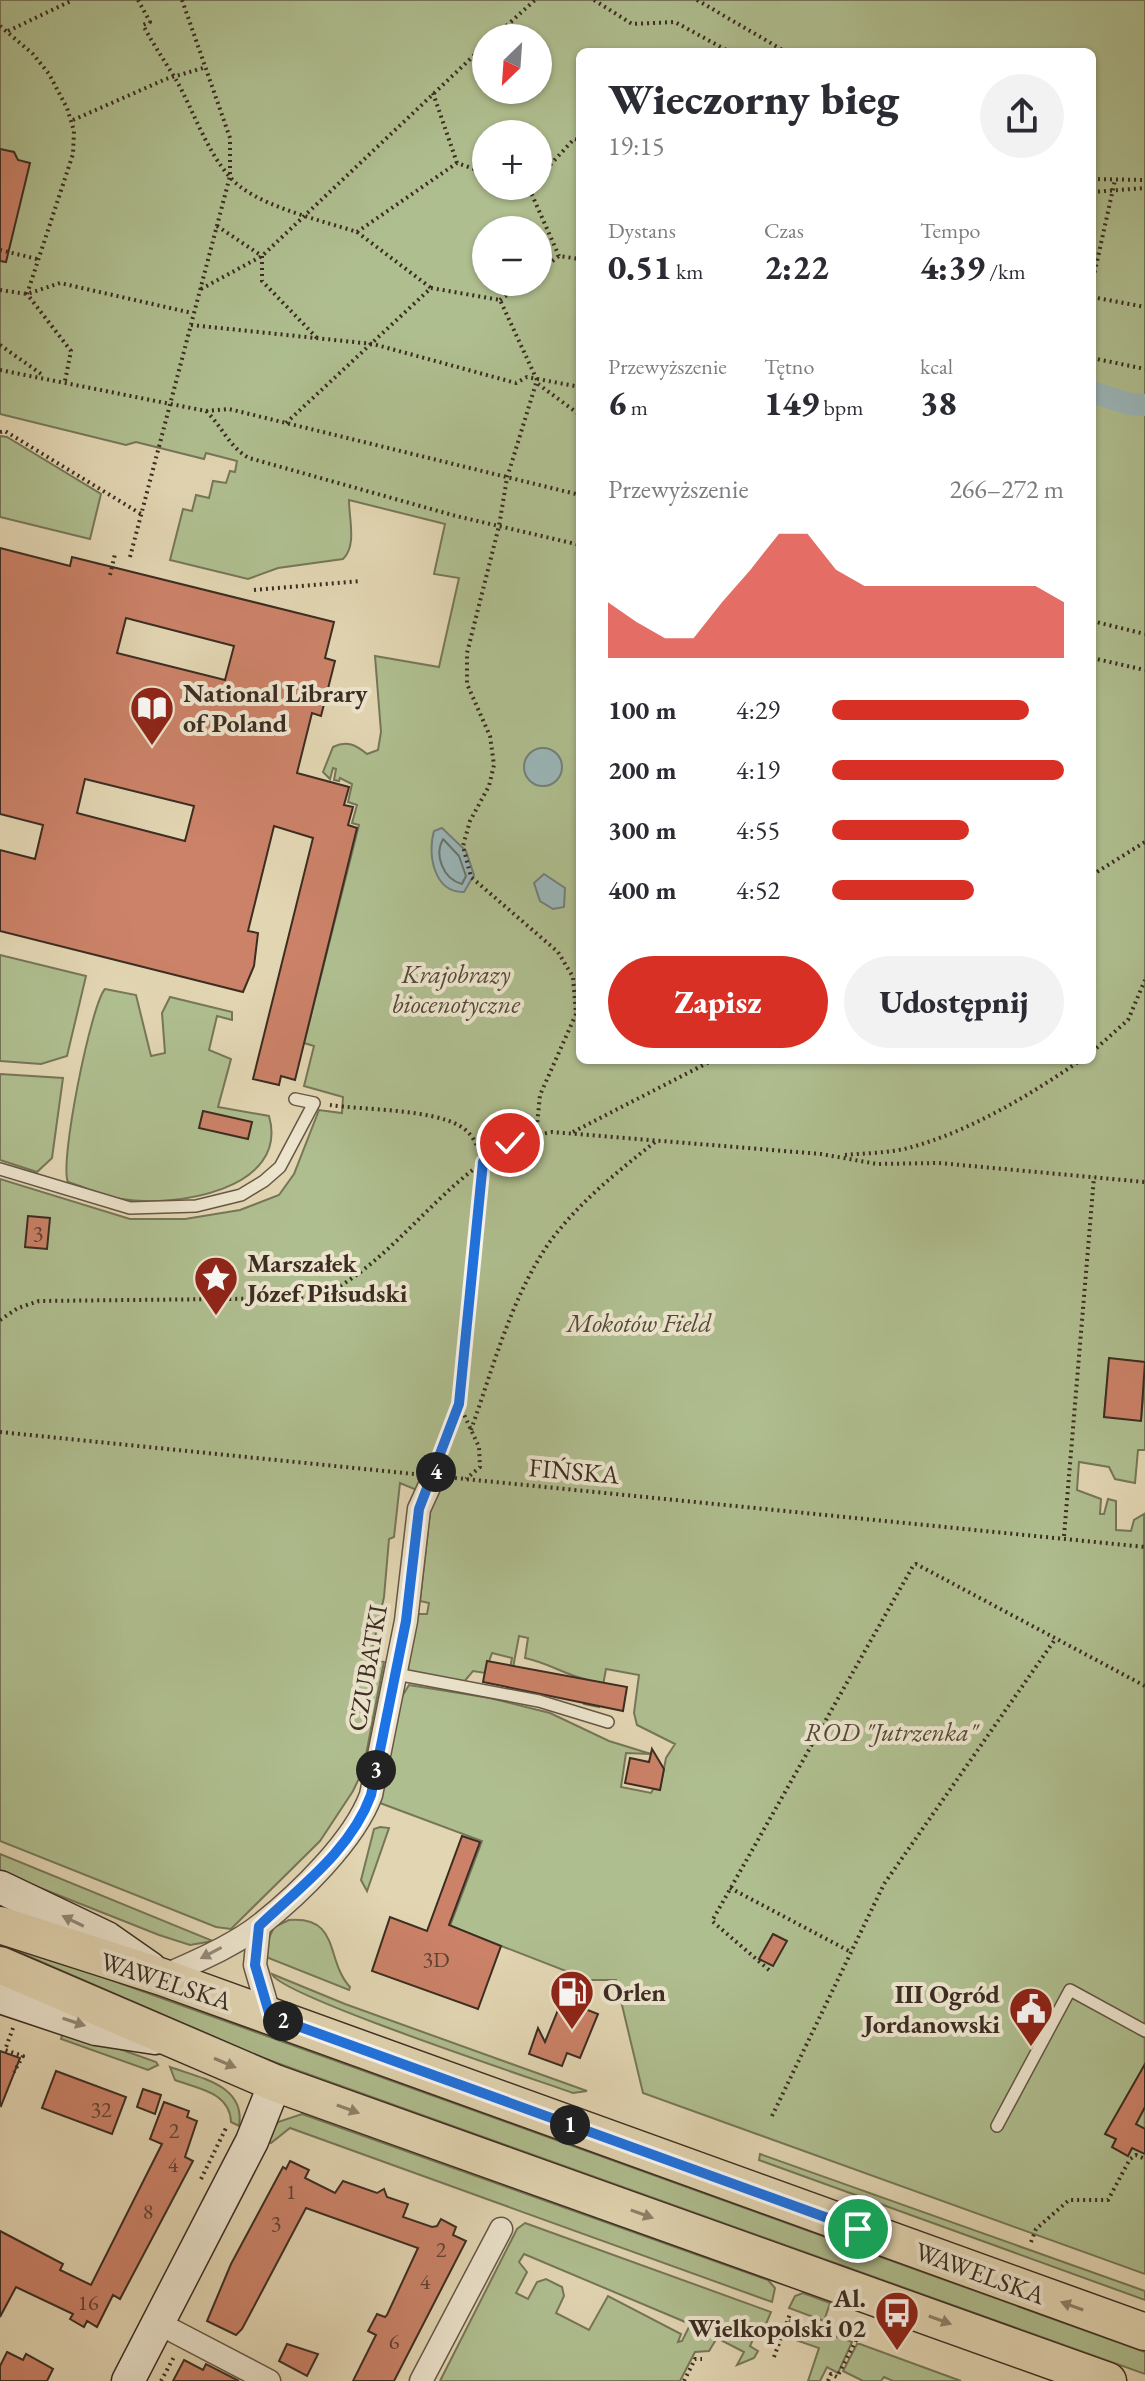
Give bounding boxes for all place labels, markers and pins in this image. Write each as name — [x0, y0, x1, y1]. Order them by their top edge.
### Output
place label: National Library of Poland — [183, 676, 368, 740]
library icon: National Library of Poland — [128, 684, 176, 747]
pin — [476, 1109, 544, 1177]
place label: Marszałek Józef Piłsudski — [244, 1246, 408, 1310]
place icon: Marszałek Józef Piłsudski — [192, 1254, 240, 1317]
pin: 4 — [416, 1452, 456, 1492]
pin: 3 — [356, 1750, 396, 1790]
fuel station icon: Orlen — [548, 1968, 596, 2031]
place label: Orlen — [603, 1975, 666, 2009]
place label: III Ogród Jordanowski — [860, 1977, 1001, 2041]
public building icon: III Ogród Jordanowski — [1007, 1985, 1055, 2048]
pin: 2 — [263, 2001, 303, 2041]
pin: 1 — [550, 2105, 590, 2145]
pin — [824, 2195, 892, 2263]
place label: Al. Wielkopolski 02 — [688, 2281, 866, 2345]
bus stop icon: Al. Wielkopolski 02 — [873, 2289, 921, 2352]

